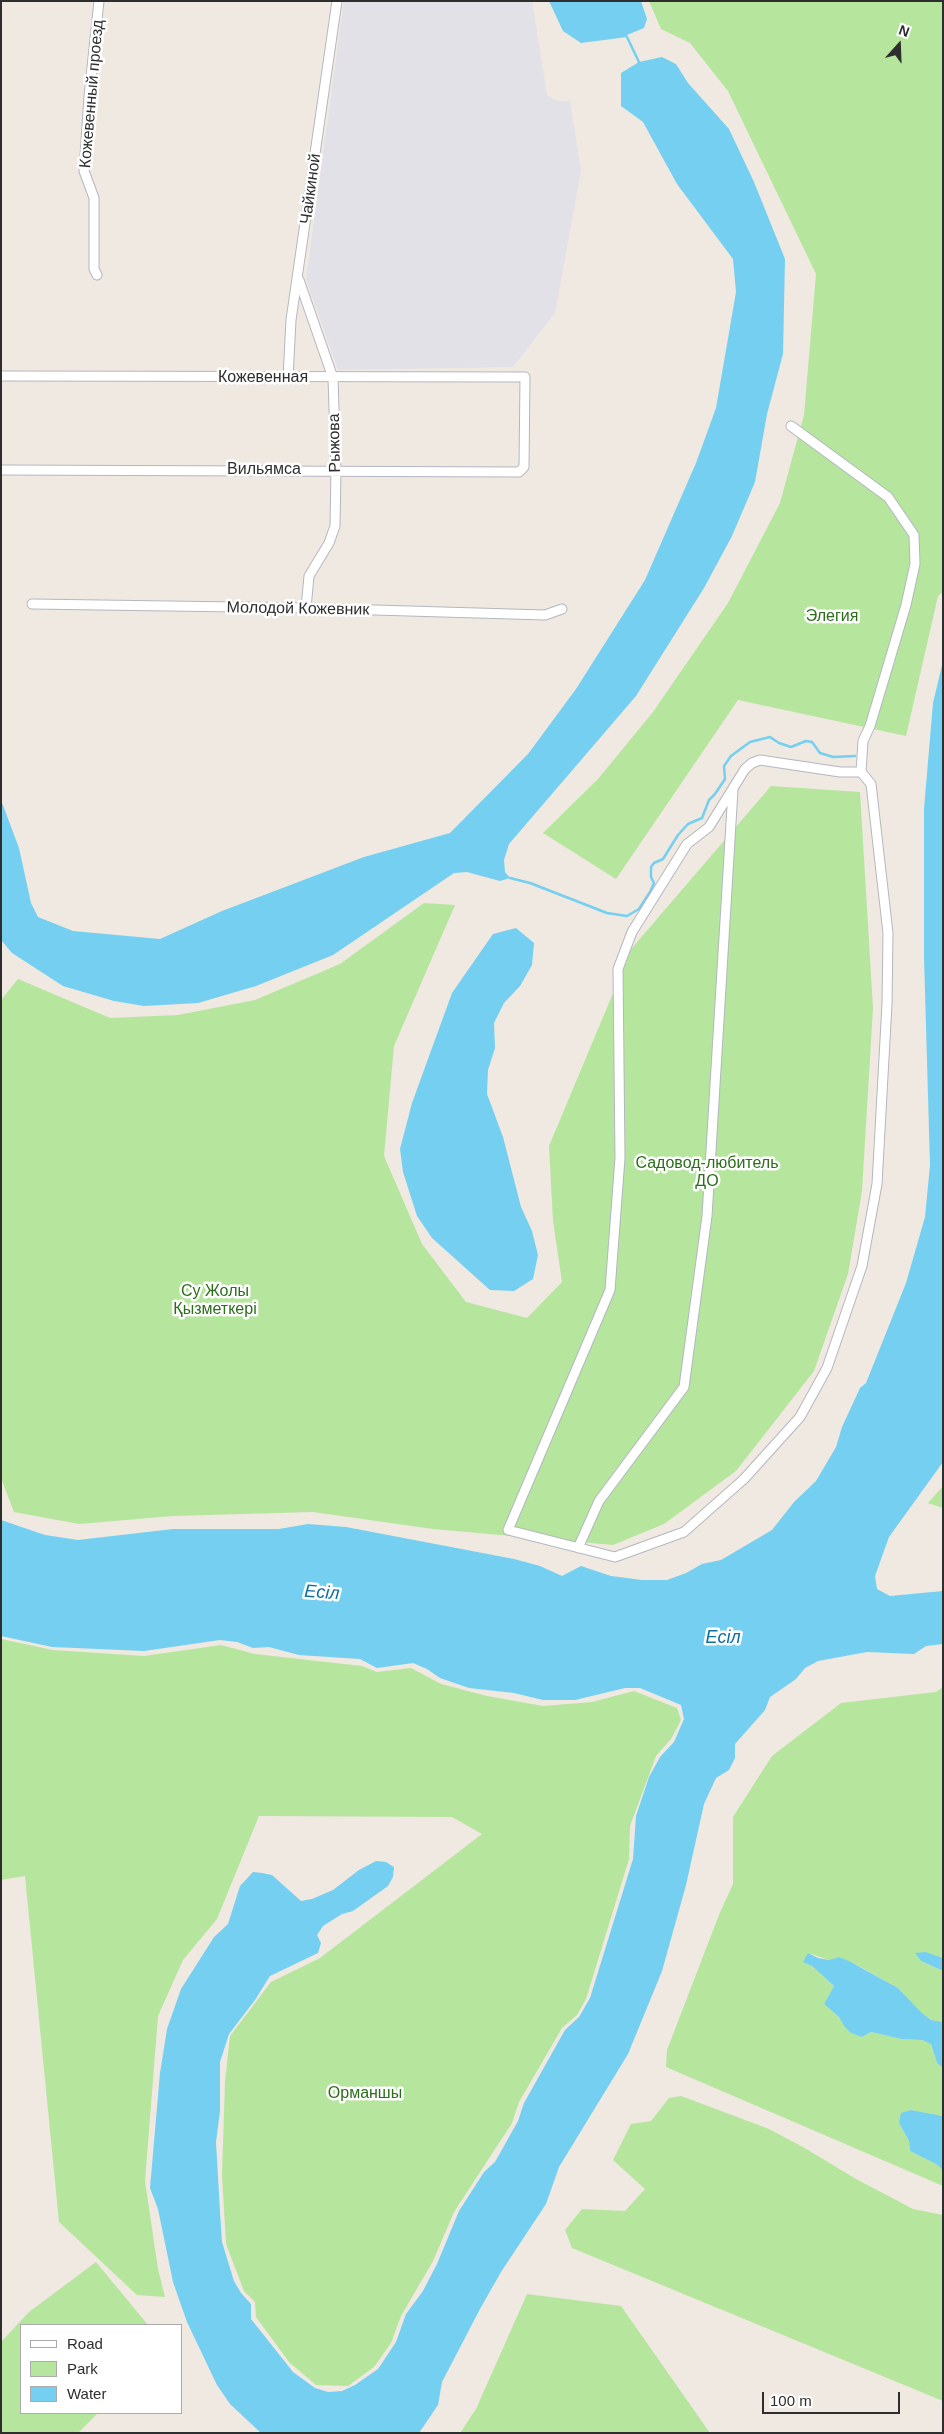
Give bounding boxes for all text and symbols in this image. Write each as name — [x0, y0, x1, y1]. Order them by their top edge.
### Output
street label: Кожевенный проезд — [76, 19, 108, 169]
north arrow — [874, 20, 924, 70]
text: N — [897, 22, 912, 40]
street label: Чайкиной — [297, 152, 325, 226]
street label: Кожевенная — [218, 368, 308, 388]
street label: Рыжова — [325, 413, 345, 473]
street label: Вильямса — [227, 460, 301, 480]
street label: Молодой Кожевник — [227, 598, 369, 620]
park label: Элегия — [806, 607, 858, 627]
park label: Садовод-любитель ДО — [635, 1154, 779, 1192]
park label: Су Жолы Қызметкері — [173, 1282, 257, 1320]
water label: Есіл — [304, 1581, 340, 1605]
water label: Есіл — [705, 1627, 741, 1649]
park label: Орманшы — [328, 2084, 402, 2104]
legend — [20, 2324, 182, 2414]
text: Road — [67, 2335, 103, 2352]
text: Park — [67, 2360, 98, 2377]
scale bar — [764, 2382, 902, 2414]
text: Water — [67, 2385, 106, 2402]
text: 100 m — [770, 2392, 812, 2409]

